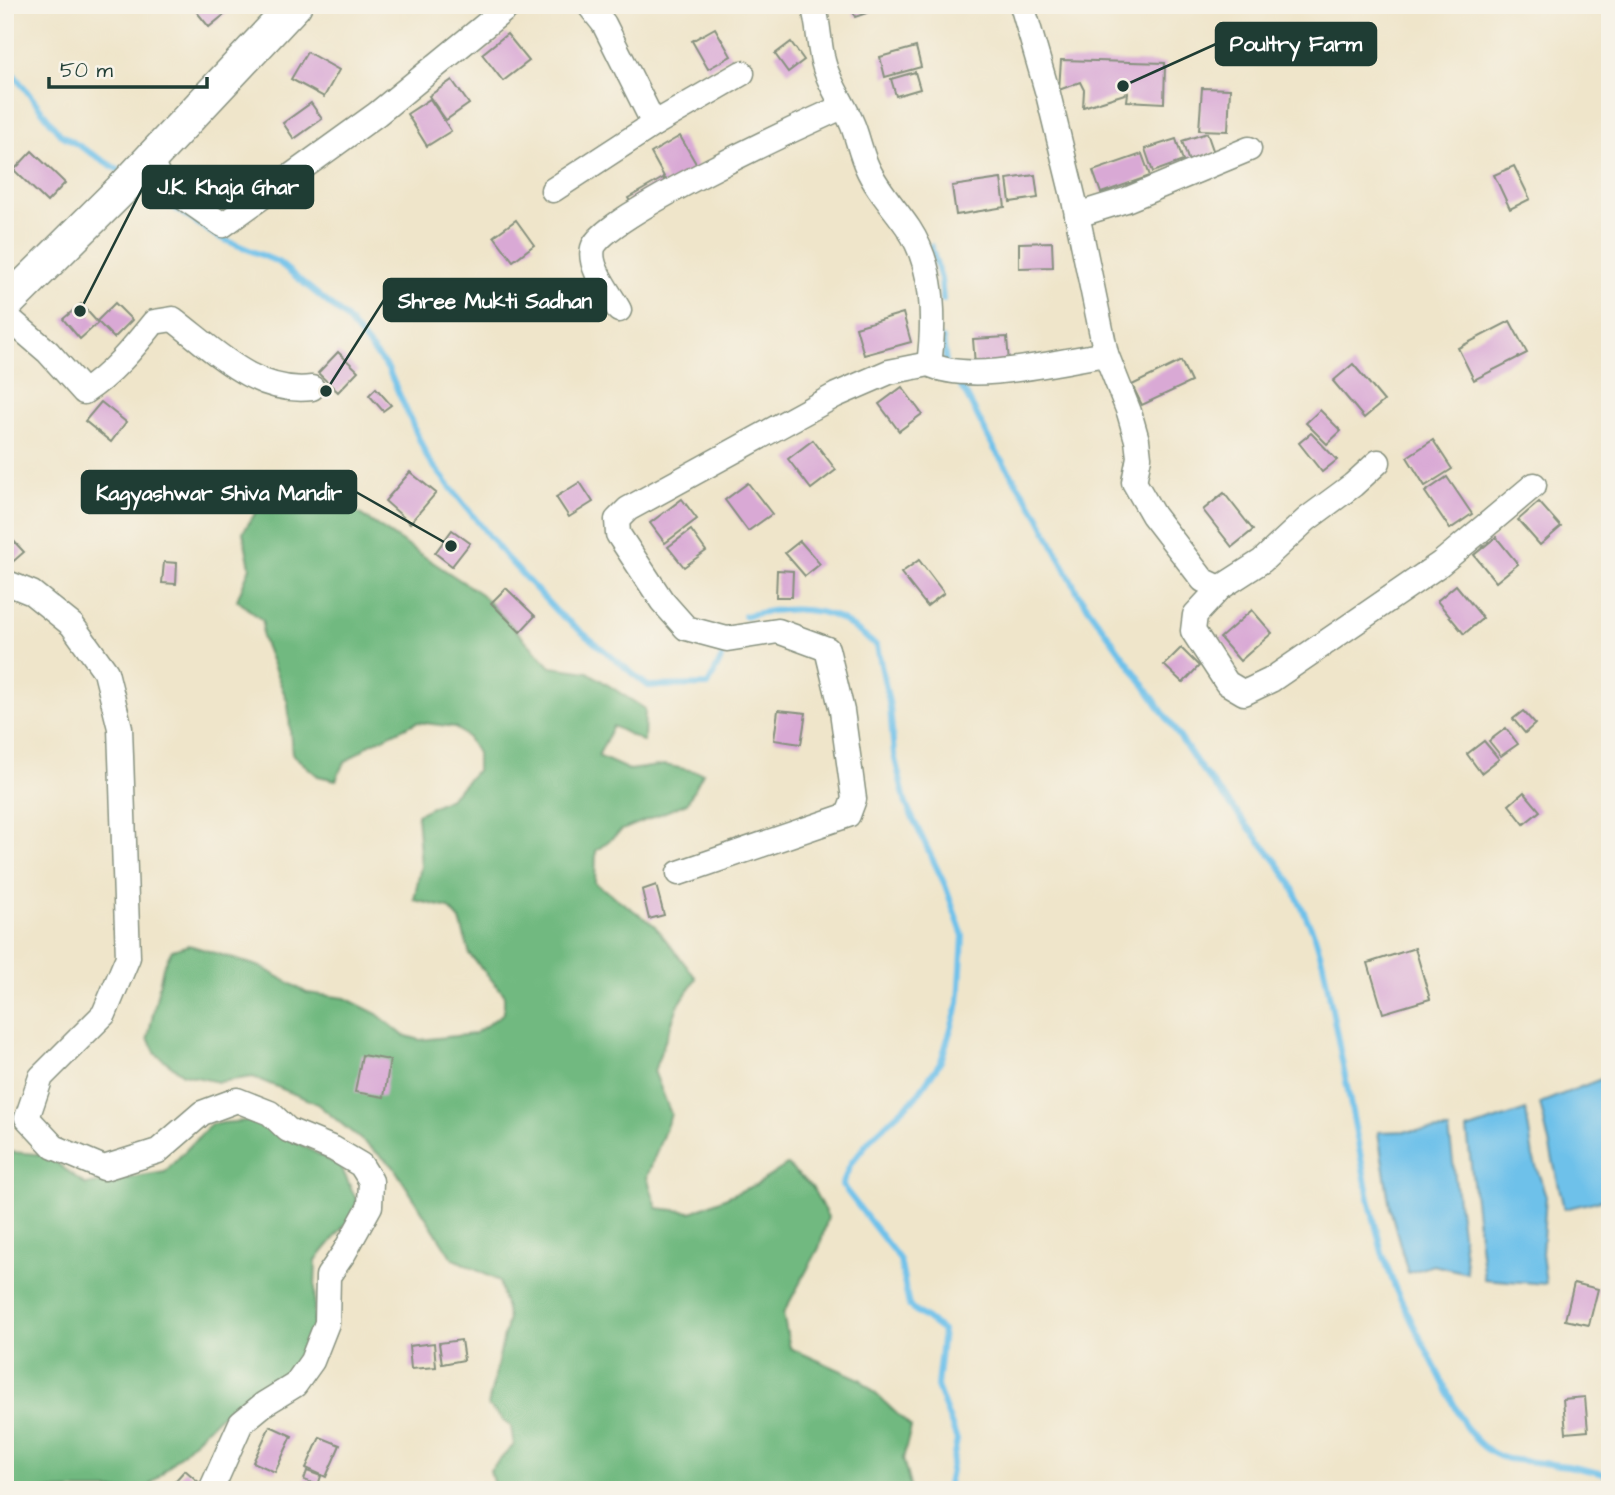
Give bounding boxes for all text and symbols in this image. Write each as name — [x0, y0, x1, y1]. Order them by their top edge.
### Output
callout: Poultry Farm — [1216, 23, 1376, 65]
text: Poultry Farm — [1230, 30, 1363, 62]
scale bar — [49, 46, 206, 90]
text: 50 m — [60, 56, 114, 85]
callout: J.K. Khaja Ghar — [143, 166, 313, 208]
text: J.K. Khaja Ghar — [156, 173, 299, 203]
callout: Shree Mukti Sadhan — [384, 279, 606, 321]
text: Shree Mukti Sadhan — [397, 287, 593, 316]
callout: Kagyashwar Shiva Mandir — [82, 471, 356, 513]
text: Kagyashwar Shiva Mandir — [96, 479, 342, 511]

